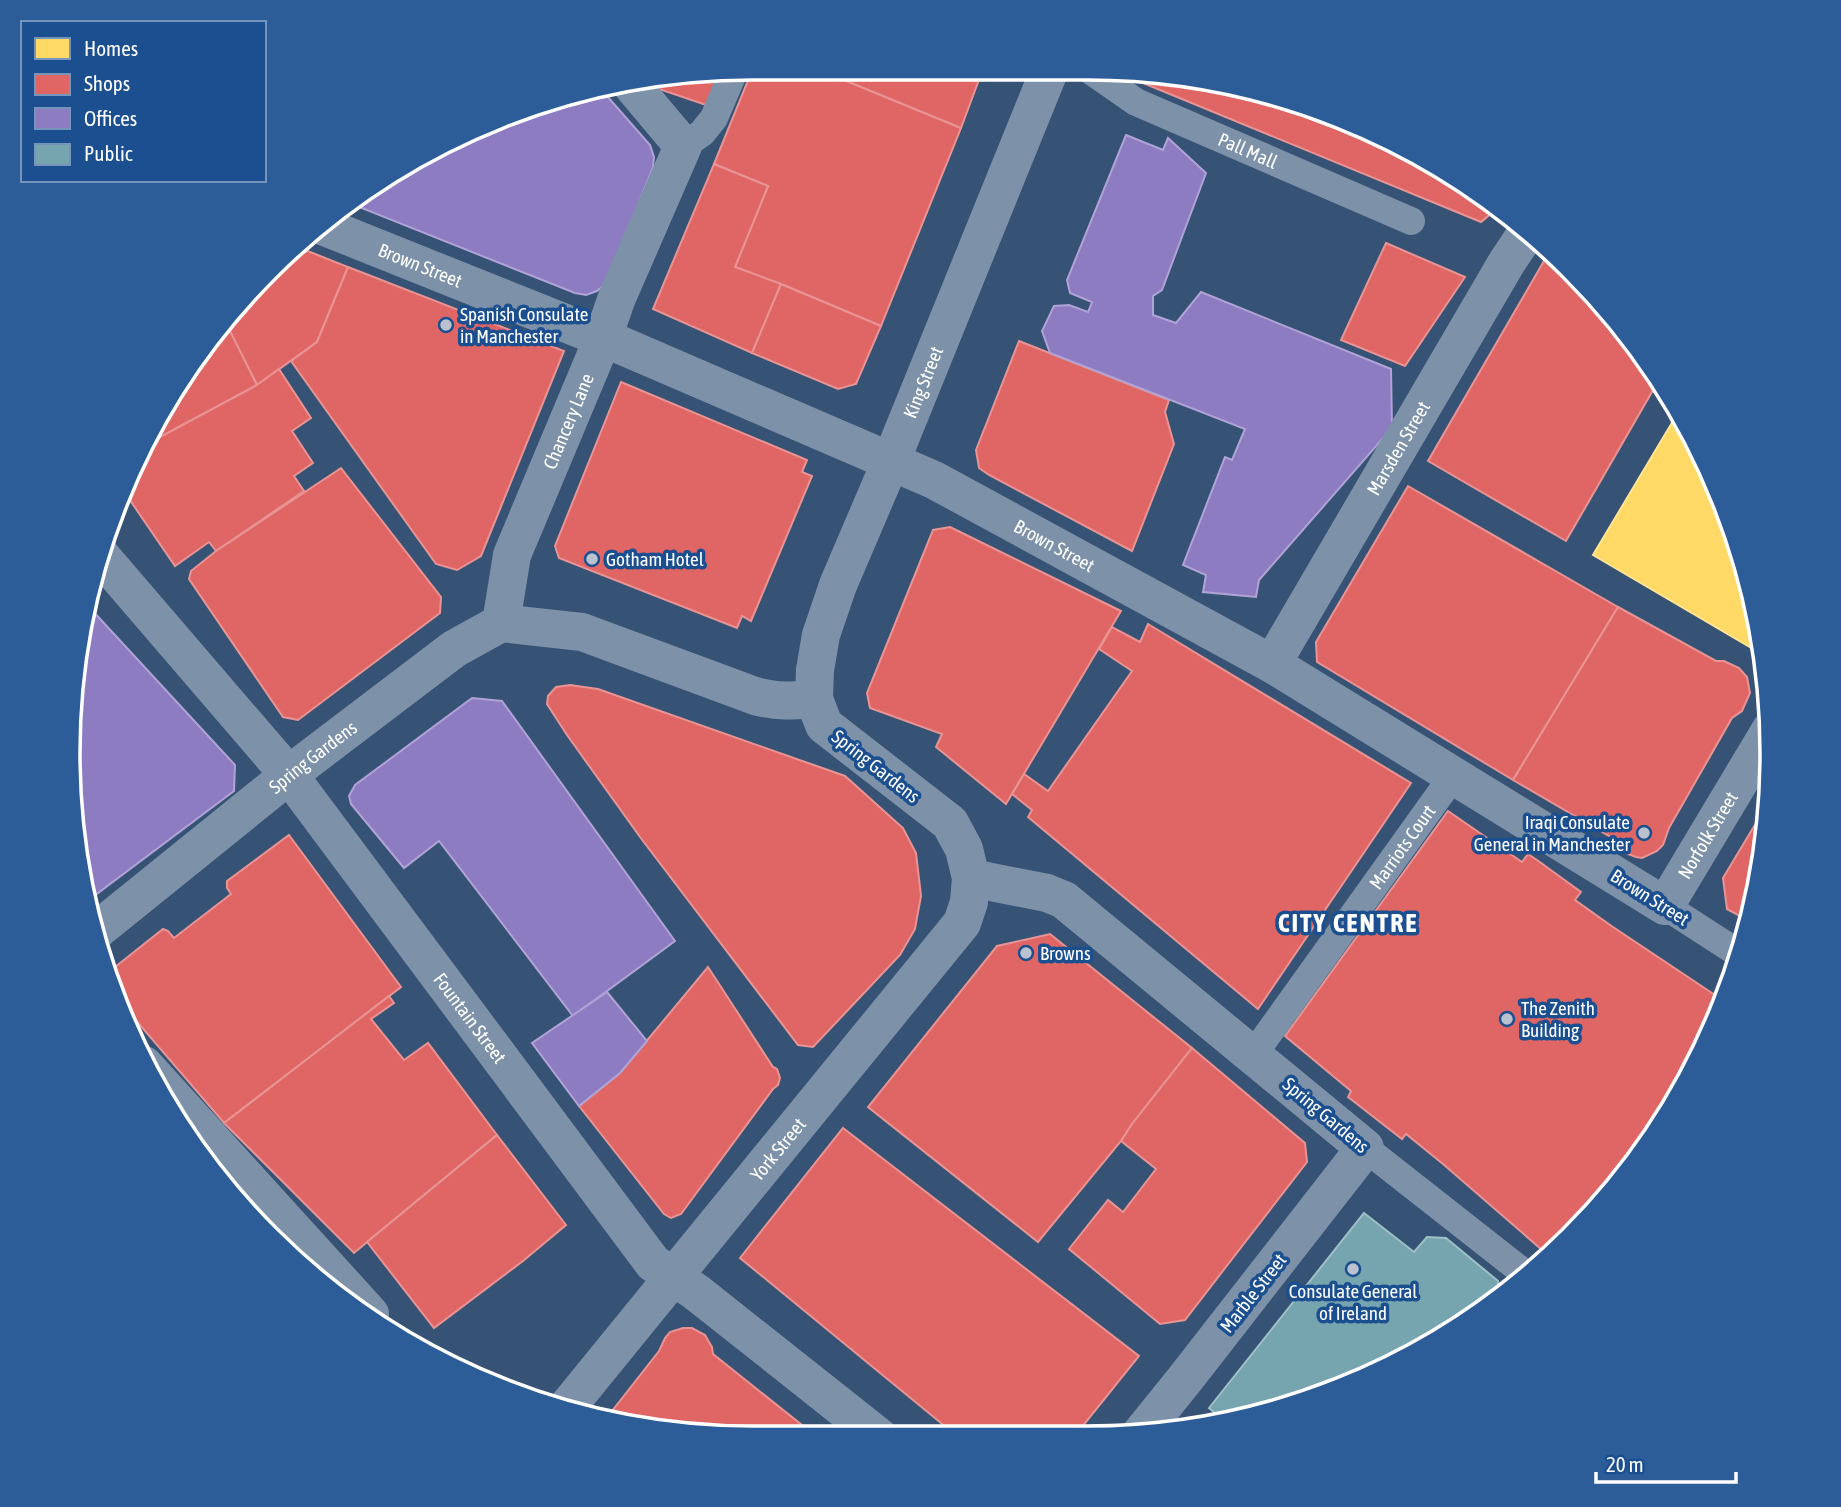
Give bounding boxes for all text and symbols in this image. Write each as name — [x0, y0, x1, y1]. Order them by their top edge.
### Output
legend — [21, 21, 266, 182]
text: Homes — [84, 36, 138, 60]
text: Shops — [84, 71, 130, 95]
text: Offices — [84, 106, 137, 130]
street label: Pall Mall — [1215, 128, 1281, 173]
text: Public — [84, 141, 133, 165]
street label: Brown Street — [375, 239, 465, 292]
place label: Spanish Consulate in Manchester — [460, 303, 588, 347]
marker: Spanish Consulate in Manchester — [438, 317, 454, 333]
street label: King Street — [899, 343, 947, 421]
street label: Chancery Lane — [538, 370, 598, 472]
street label: Marsden Street — [1362, 397, 1434, 499]
street label: Brown Street — [1010, 515, 1098, 576]
place label: Gotham Hotel — [606, 548, 704, 570]
marker: Gotham Hotel — [584, 551, 600, 567]
street label: Spring Gardens — [264, 716, 361, 798]
street label: Spring Gardens — [828, 725, 924, 807]
street label: Norfolk Street — [1673, 788, 1742, 883]
street label: Marriots Court — [1365, 800, 1440, 893]
place label: Iraqi Consulate General in Manchester — [1474, 811, 1630, 855]
marker: Iraqi Consulate General in Manchester — [1636, 825, 1652, 841]
street label: Brown Street — [1607, 864, 1693, 930]
district label: CITY CENTRE — [1278, 908, 1418, 938]
place label: Browns — [1040, 942, 1091, 964]
marker: Browns — [1018, 945, 1034, 961]
street label: Fountain Street — [429, 968, 511, 1067]
place label: The Zenith Building — [1521, 997, 1595, 1041]
marker: The Zenith Building — [1499, 1011, 1515, 1027]
street label: Spring Gardens — [1279, 1073, 1374, 1157]
street label: York Street — [746, 1113, 810, 1185]
street label: Marble Street — [1215, 1249, 1291, 1337]
marker: Consulate General of Ireland — [1345, 1261, 1361, 1277]
place label: Consulate General of Ireland — [1289, 1280, 1417, 1324]
scale bar — [1596, 1440, 1736, 1484]
text: 20 m — [1606, 1452, 1644, 1476]

